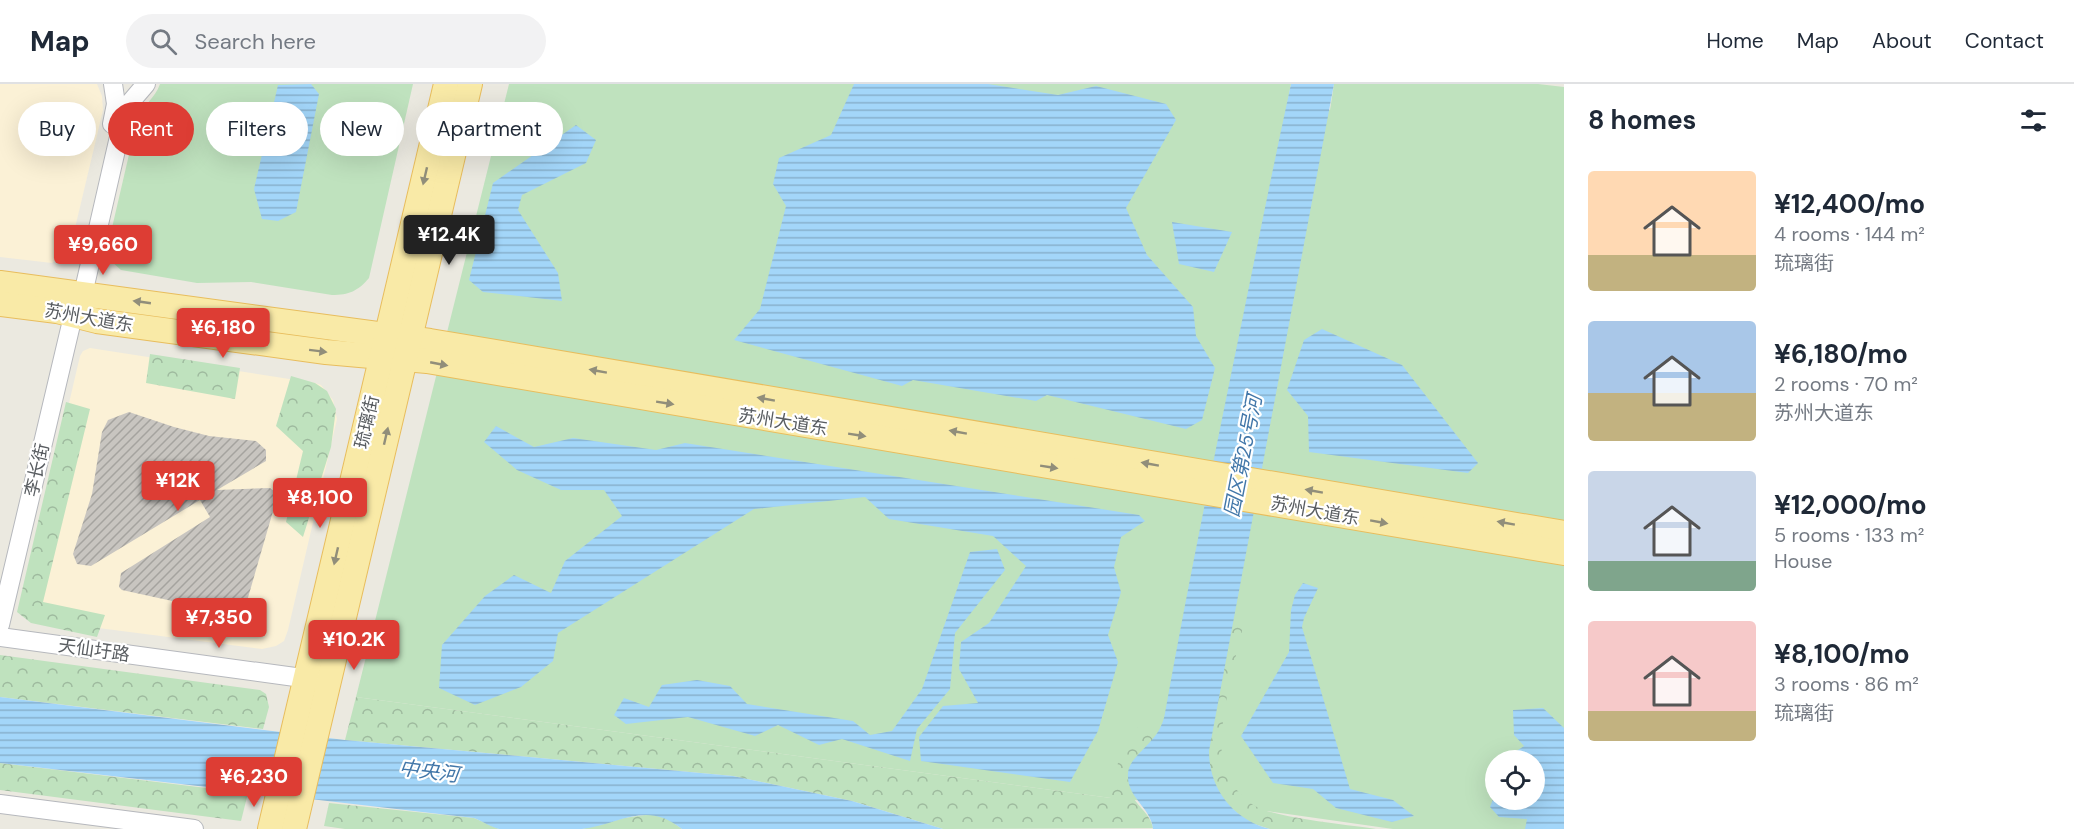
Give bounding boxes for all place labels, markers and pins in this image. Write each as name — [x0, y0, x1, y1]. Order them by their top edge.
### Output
pin: ¥12.4K — [400, 215, 498, 266]
pin: ¥9,660 — [54, 225, 152, 276]
pin: ¥6,180 — [174, 308, 272, 359]
pin: ¥12K — [142, 461, 214, 512]
pin: ¥8,100 — [271, 478, 369, 529]
pin: ¥7,350 — [170, 598, 268, 649]
pin: ¥10.2K — [305, 620, 403, 671]
pin: ¥6,230 — [205, 757, 303, 808]

